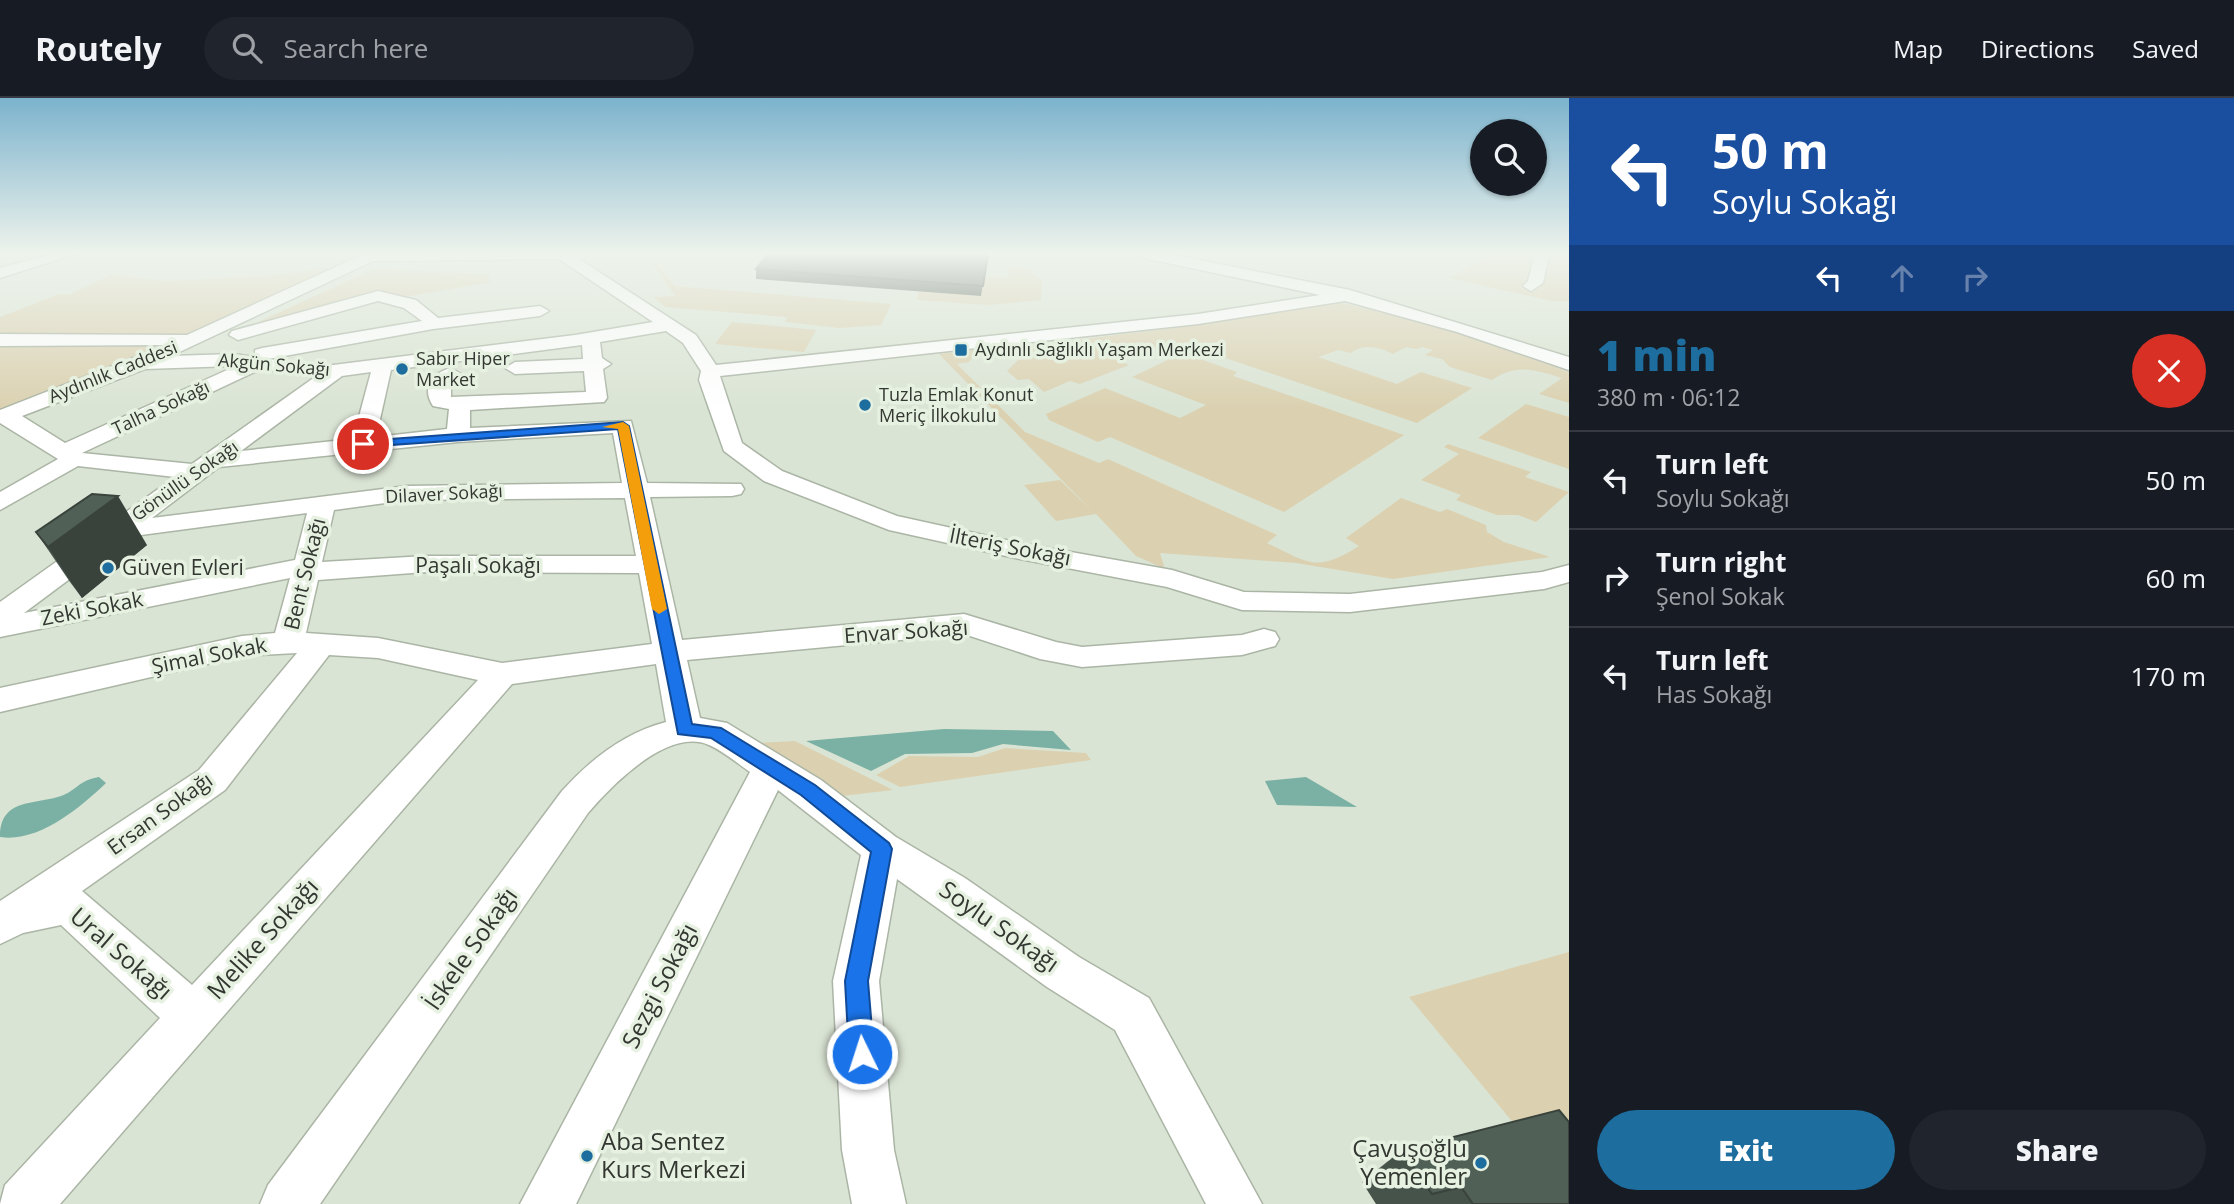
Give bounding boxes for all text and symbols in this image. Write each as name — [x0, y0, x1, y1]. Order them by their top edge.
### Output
search box — [204, 17, 694, 80]
text: Routely — [35, 26, 162, 71]
icon: search — [228, 29, 266, 67]
text: Search here — [284, 30, 428, 66]
text: Map — [1893, 32, 1943, 65]
text: Directions — [1981, 32, 2094, 65]
text: Saved — [2132, 32, 2199, 65]
text: 50 m — [1712, 117, 1829, 183]
map controls — [1470, 119, 1547, 196]
button: search — [1470, 119, 1547, 196]
icon: left — [1597, 126, 1688, 217]
text: Soylu Sokağı — [1712, 180, 1898, 223]
icon: left — [1810, 259, 1848, 297]
icon: ahead — [1883, 259, 1921, 297]
icon: right — [1956, 259, 1994, 297]
text: 1 min — [1597, 326, 1716, 383]
street label: Aydınlık Caddesi — [45, 334, 181, 408]
button: close — [2132, 334, 2206, 408]
place label: Aydınlı Sağlıklı Yaşam Merkezi — [975, 337, 1224, 361]
marker: Aydınlı Sağlıklı Yaşam Merkezi — [953, 342, 969, 358]
place label: Sabır Hiper Market — [416, 346, 510, 391]
street label: Akgün Sokağı — [217, 347, 331, 381]
marker: Sabır Hiper Market — [394, 361, 410, 377]
street label: Talha Sokağı — [108, 374, 213, 440]
text: 380 m · 06:12 — [1597, 381, 1740, 413]
place label: Tuzla Emlak Konut Meriç İlkokulu — [879, 382, 1033, 427]
marker: Tuzla Emlak Konut Meriç İlkokulu — [857, 397, 873, 413]
pin — [333, 414, 393, 474]
icon: arrive — [344, 425, 382, 463]
street label: Gönüllü Sokağı — [126, 434, 243, 526]
text: Turn left — [1656, 446, 1768, 482]
icon: left — [1597, 461, 1635, 499]
text: 50 m — [2145, 462, 2206, 498]
street label: Dilaver Sokağı — [385, 478, 503, 508]
text: Soylu Sokağı — [1656, 482, 1789, 514]
street label: Bent Sokağı — [277, 515, 331, 633]
street label: İlteriş Sokağı — [947, 521, 1073, 572]
text: Turn right — [1656, 544, 1787, 580]
street label: Paşalı Sokağı — [415, 551, 541, 579]
place label: Güven Evleri — [122, 553, 244, 581]
icon: right — [1597, 559, 1635, 597]
marker: Güven Evleri — [100, 560, 116, 576]
text: 60 m — [2145, 560, 2206, 596]
text: Şenol Sokak — [1656, 580, 1785, 612]
street label: Zeki Sokak — [38, 584, 145, 632]
street label: Envar Sokağı — [843, 613, 969, 649]
street label: Şimal Sokak — [149, 630, 269, 680]
text: Turn left — [1656, 642, 1768, 678]
icon: left — [1597, 657, 1635, 695]
text: 170 m — [2131, 658, 2206, 694]
text: Has Sokağı — [1656, 678, 1772, 710]
street label: Ersan Sokağı — [101, 765, 218, 861]
street label: Melike Sokağı — [199, 870, 325, 1006]
street label: Soylu Sokağı — [933, 872, 1066, 979]
street label: İskele Sokağı — [415, 880, 524, 1016]
street label: Ural Sokağı — [64, 899, 180, 1007]
street label: Sezgi Sokağı — [613, 917, 704, 1053]
position arrow — [825, 1017, 899, 1091]
button: Exit — [1597, 1110, 1895, 1190]
button: Share — [1909, 1110, 2206, 1190]
place label: Aba Sentez Kurs Merkezi — [601, 1124, 746, 1185]
place label: Çavuşoğlu Yemenler — [1352, 1131, 1467, 1192]
marker: Aba Sentez Kurs Merkezi — [579, 1148, 595, 1164]
marker: Çavuşoğlu Yemenler — [1473, 1155, 1489, 1171]

